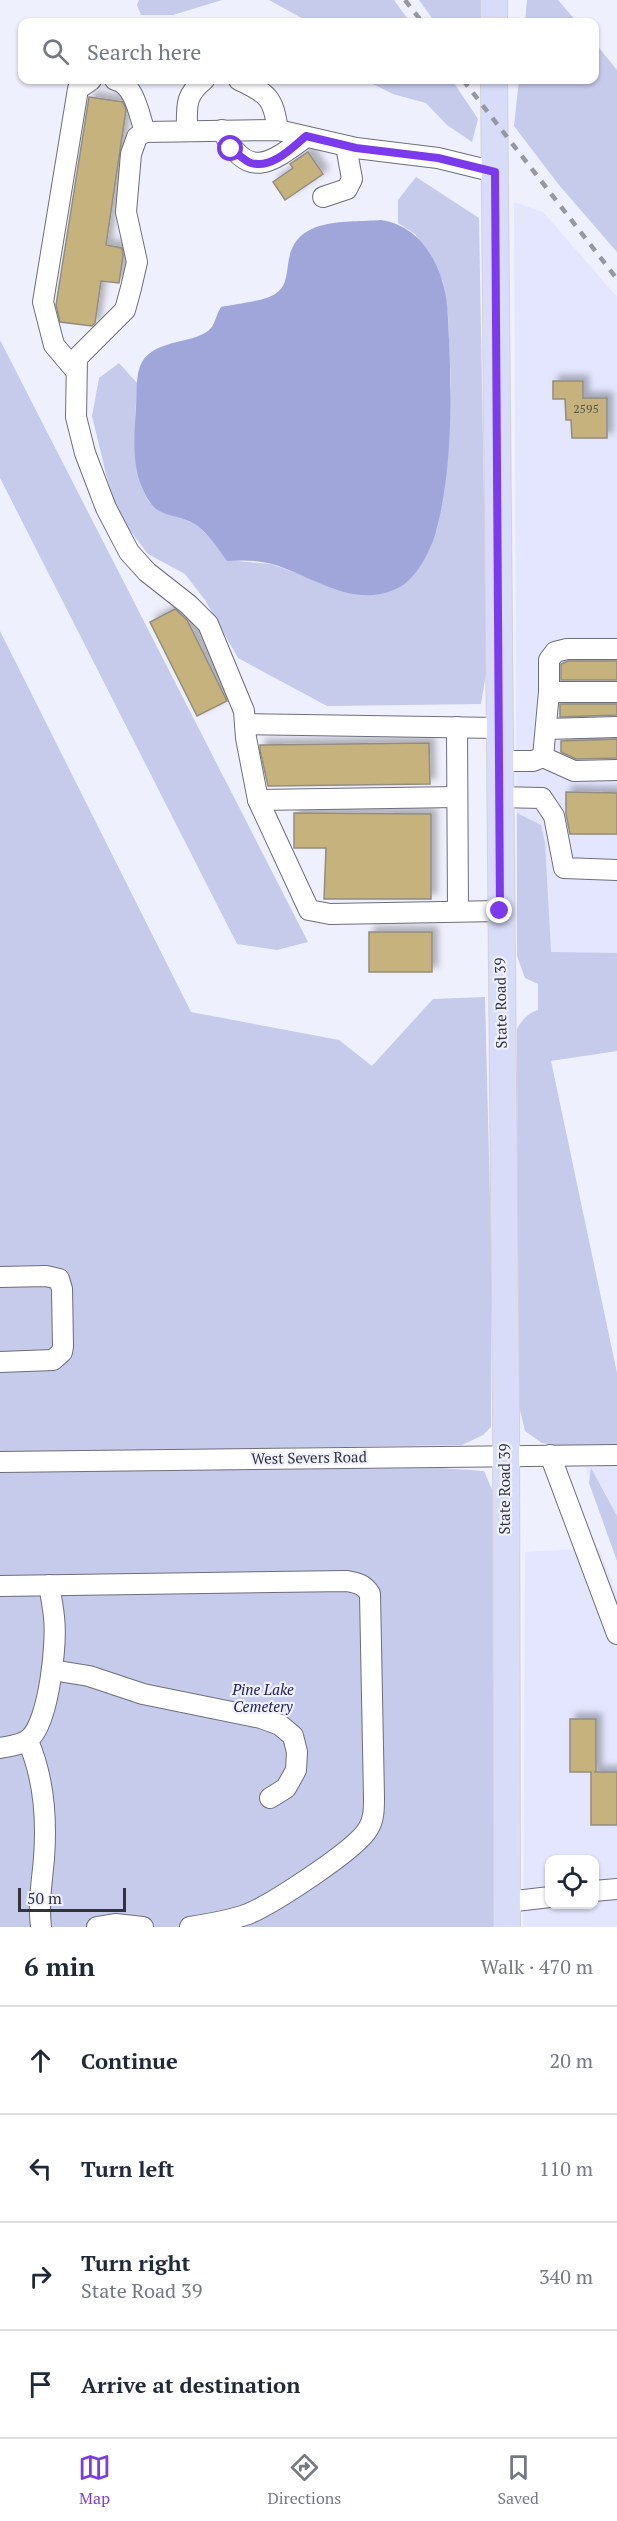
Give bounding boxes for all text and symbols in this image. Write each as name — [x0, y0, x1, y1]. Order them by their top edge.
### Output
search box — [18, 18, 599, 84]
icon: search — [39, 35, 72, 68]
text: Search here — [87, 37, 201, 66]
route start — [217, 135, 243, 161]
house number: 2595 — [573, 401, 599, 416]
route end — [486, 897, 512, 923]
street label: State Road 39 — [489, 957, 511, 1049]
street label: State Road 39 — [494, 1443, 514, 1535]
street label: West Severs Road — [251, 1446, 367, 1468]
park label: Pine Lake Cemetery — [231, 1679, 294, 1716]
map controls — [545, 1855, 599, 1909]
button: locate — [545, 1855, 599, 1909]
scale bar — [18, 1885, 126, 1912]
text: 50 m — [27, 1887, 62, 1909]
text: 6 min — [24, 1949, 95, 1983]
text: Walk · 470 m — [481, 1953, 593, 1980]
icon: ahead — [24, 2044, 57, 2077]
text: Continue — [81, 2046, 178, 2075]
text: 20 m — [550, 2047, 593, 2074]
icon: left — [24, 2152, 57, 2185]
text: Turn left — [81, 2154, 174, 2183]
text: 110 m — [539, 2155, 593, 2182]
text: Turn right — [81, 2248, 190, 2277]
icon: right — [24, 2260, 57, 2293]
text: 340 m — [539, 2263, 593, 2290]
text: State Road 39 — [81, 2277, 202, 2304]
icon: arrive — [24, 2368, 57, 2401]
text: Arrive at destination — [81, 2370, 300, 2399]
tab: Map — [78, 2451, 111, 2509]
tab: Directions — [267, 2451, 341, 2509]
tab: Saved — [497, 2451, 539, 2509]

